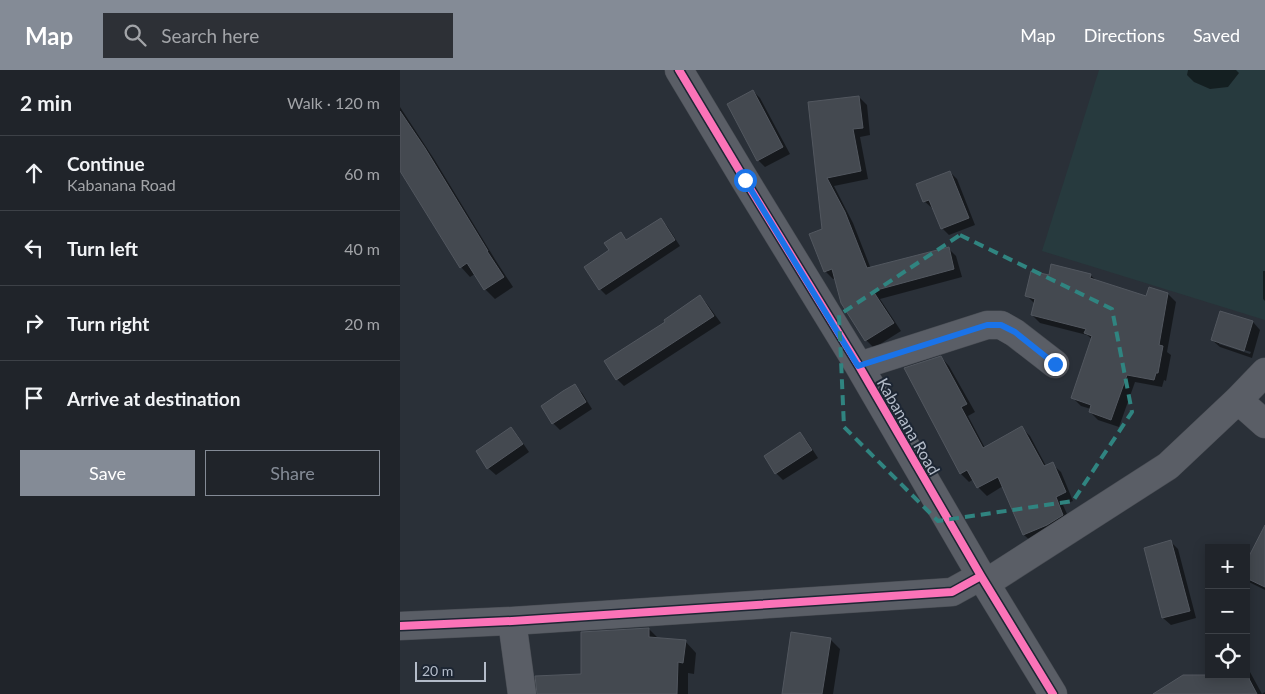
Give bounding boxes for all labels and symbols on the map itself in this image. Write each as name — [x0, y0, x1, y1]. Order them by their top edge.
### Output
route start — [734, 169, 757, 192]
route end — [1044, 353, 1067, 376]
street label: Kabanana Road — [874, 374, 944, 478]
scale bar — [415, 659, 486, 682]

